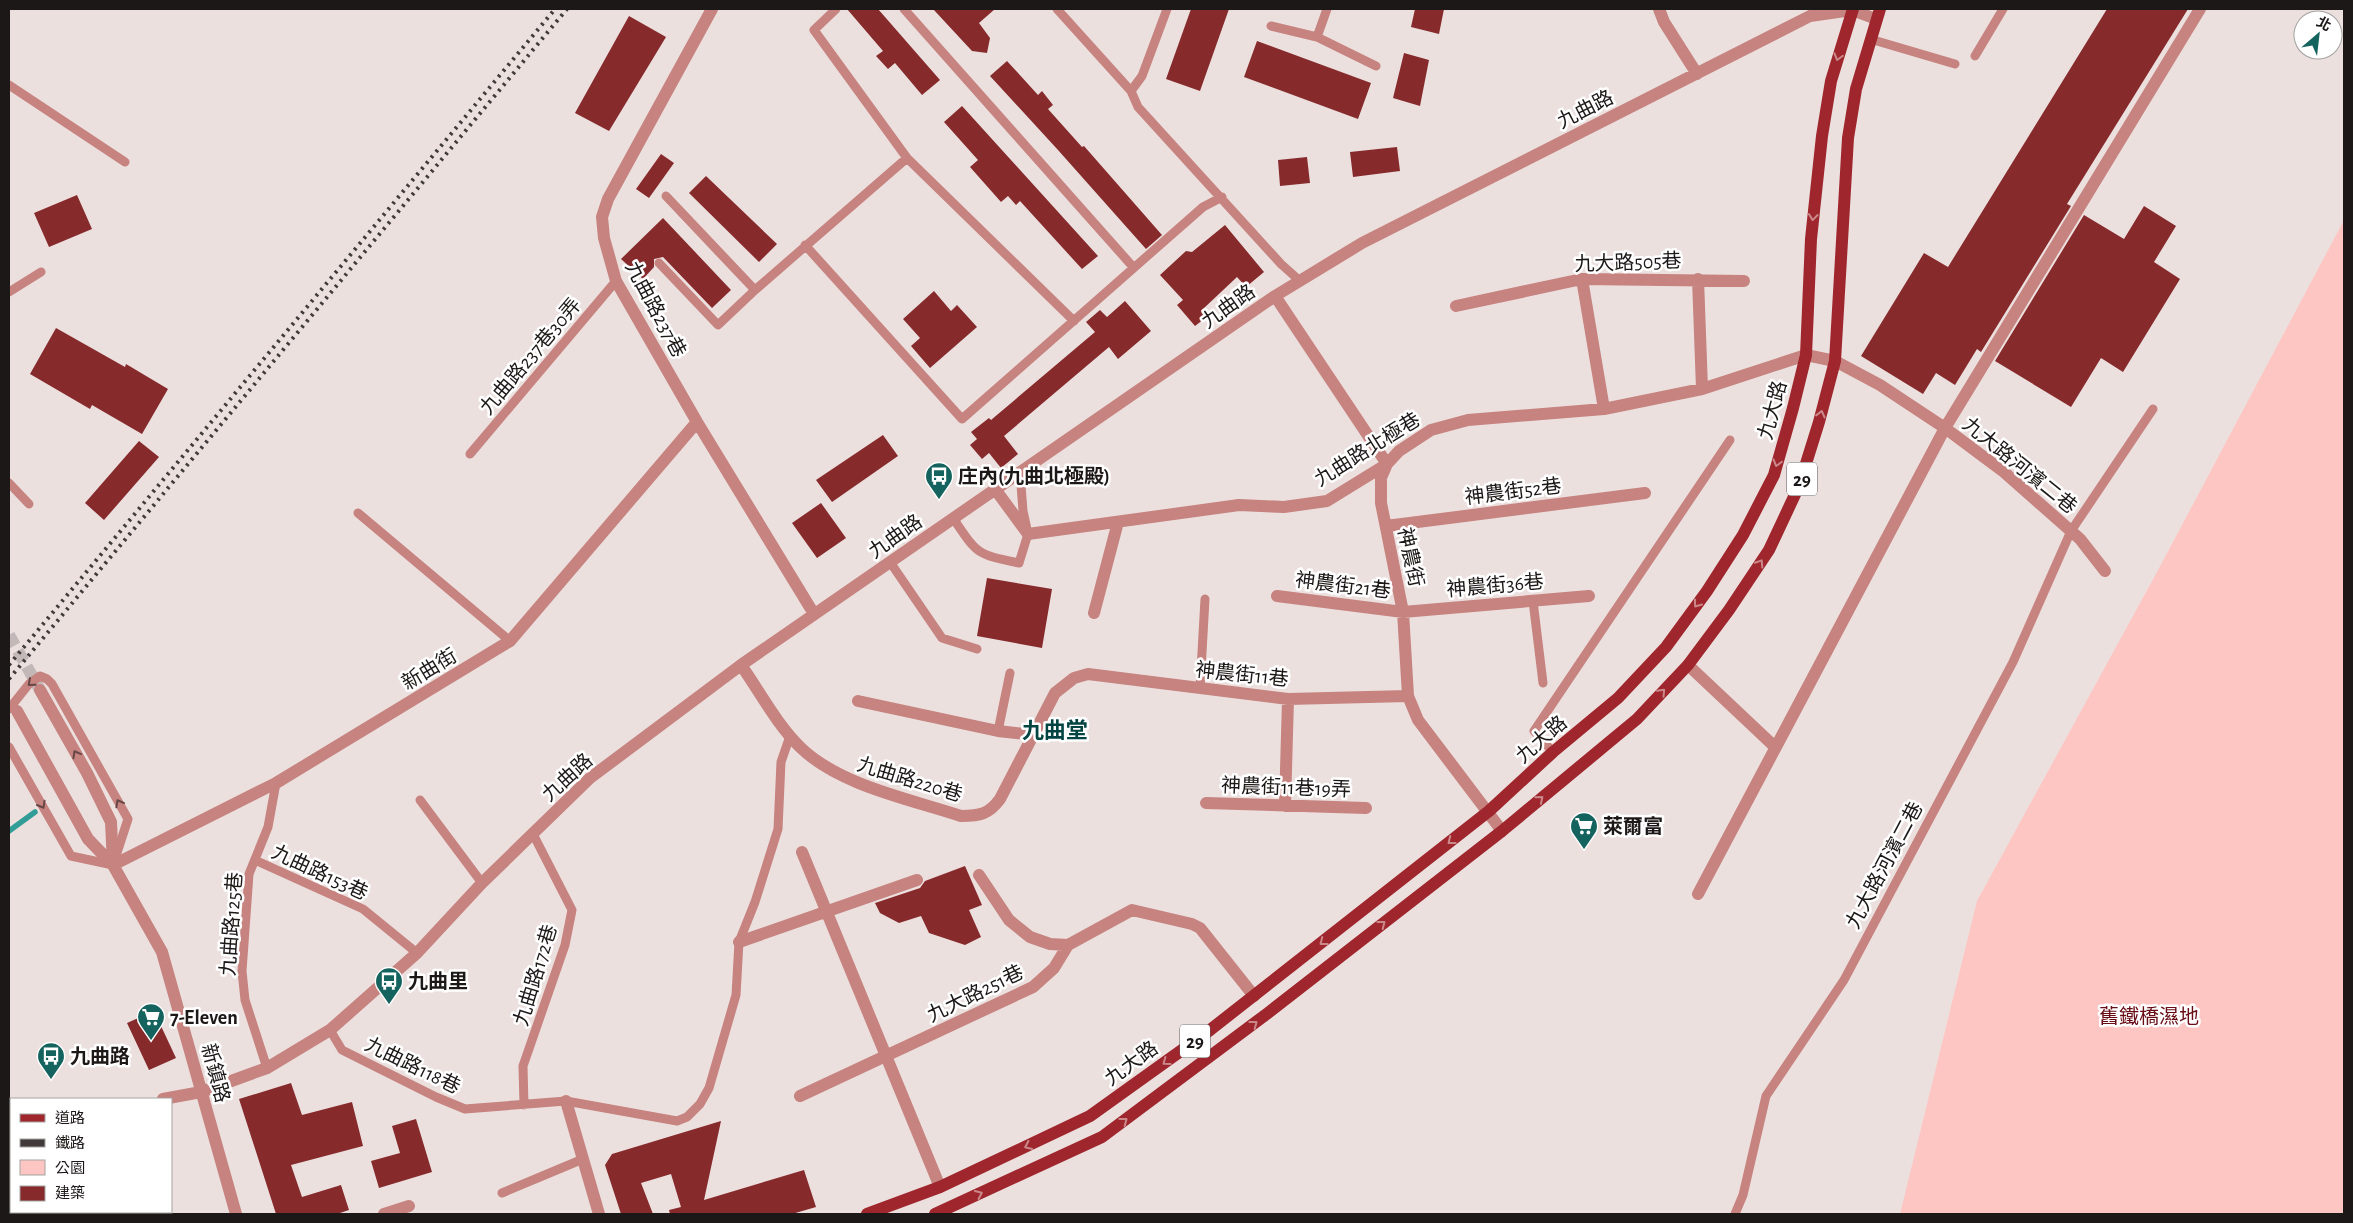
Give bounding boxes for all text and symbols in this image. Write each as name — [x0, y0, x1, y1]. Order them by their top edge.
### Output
north arrow — [2293, 10, 2343, 60]
text: 北 — [2314, 14, 2334, 34]
one-way arrow — [1834, 53, 1844, 61]
street label: 九曲路 — [1554, 86, 1617, 132]
one-way arrow — [1808, 214, 1819, 222]
street label: 九大路505巷 — [1574, 250, 1682, 275]
street label: 九曲路237巷 — [621, 258, 690, 361]
street label: 九曲路 — [1198, 281, 1259, 332]
street label: 九曲路237巷30弄 — [476, 294, 585, 418]
street label: 九大路 — [1755, 378, 1790, 442]
street label: 九曲路北極巷 — [1311, 409, 1424, 490]
one-way arrow — [1815, 409, 1826, 418]
street label: 九大路河濱二巷 — [1959, 413, 2081, 518]
one-way arrow — [1773, 459, 1783, 467]
bus stop icon: 庄內(九曲北極殿) — [924, 461, 954, 500]
road number: 29 — [1787, 462, 1817, 496]
place label: 庄內(九曲北極殿) — [958, 465, 1110, 487]
street label: 神農街52巷 — [1463, 475, 1563, 508]
street label: 九曲路 — [865, 511, 926, 562]
street label: 神農街 — [1394, 526, 1427, 589]
one-way arrow — [1754, 560, 1763, 569]
street label: 神農街21巷 — [1294, 569, 1392, 602]
street label: 神農街36巷 — [1445, 571, 1545, 600]
one-way arrow — [1694, 598, 1703, 608]
street label: 新曲街 — [398, 644, 460, 694]
street label: 神農街11巷 — [1194, 659, 1290, 690]
one-way arrow — [28, 677, 37, 686]
one-way arrow — [1656, 689, 1665, 698]
street label: 九大路 — [1512, 712, 1571, 767]
district label: 九曲堂 — [1022, 719, 1088, 742]
street label: 九曲路 — [538, 749, 597, 805]
one-way arrow — [73, 751, 83, 760]
street label: 九曲路220巷 — [855, 754, 965, 805]
street label: 神農街11巷19弄 — [1221, 775, 1351, 800]
one-way arrow — [1534, 796, 1543, 805]
street label: 九大路河濱二巷 — [1842, 798, 1927, 932]
one-way arrow — [35, 799, 45, 808]
one-way arrow — [115, 799, 125, 808]
supermarket icon: 萊爾富 — [1569, 811, 1599, 850]
place label: 萊爾富 — [1603, 815, 1663, 837]
one-way arrow — [1448, 836, 1457, 844]
street label: 九曲路153巷 — [268, 841, 371, 904]
street label: 九曲路125巷 — [217, 871, 246, 977]
street label: 九曲路172巷 — [510, 922, 561, 1028]
one-way arrow — [1376, 922, 1385, 930]
one-way arrow — [1320, 936, 1329, 944]
street label: 九大路251巷 — [924, 961, 1027, 1026]
bus stop icon: 九曲里 — [374, 966, 404, 1005]
place label: 九曲里 — [408, 971, 468, 992]
supermarket icon: 7-Eleven — [136, 1002, 166, 1041]
park label: 舊鐵橋濕地 — [2099, 1005, 2199, 1027]
place label: 7-Eleven — [170, 1008, 238, 1028]
one-way arrow — [1248, 1021, 1258, 1030]
road number: 29 — [1180, 1024, 1210, 1058]
street label: 九曲路118巷 — [362, 1033, 464, 1098]
street label: 九大路 — [1101, 1037, 1162, 1090]
bus stop icon: 九曲路 — [36, 1041, 66, 1080]
street label: 新鎮路 — [198, 1041, 234, 1105]
place label: 九曲路 — [70, 1046, 130, 1067]
one-way arrow — [1163, 1056, 1172, 1064]
legend — [10, 1098, 172, 1213]
text: 道路 — [55, 1110, 85, 1126]
one-way arrow — [1118, 1118, 1128, 1127]
text: 鐵路 — [55, 1135, 85, 1151]
one-way arrow — [1024, 1139, 1033, 1150]
text: 公園 — [55, 1161, 85, 1176]
text: 建築 — [55, 1185, 85, 1201]
one-way arrow — [974, 1190, 983, 1200]

